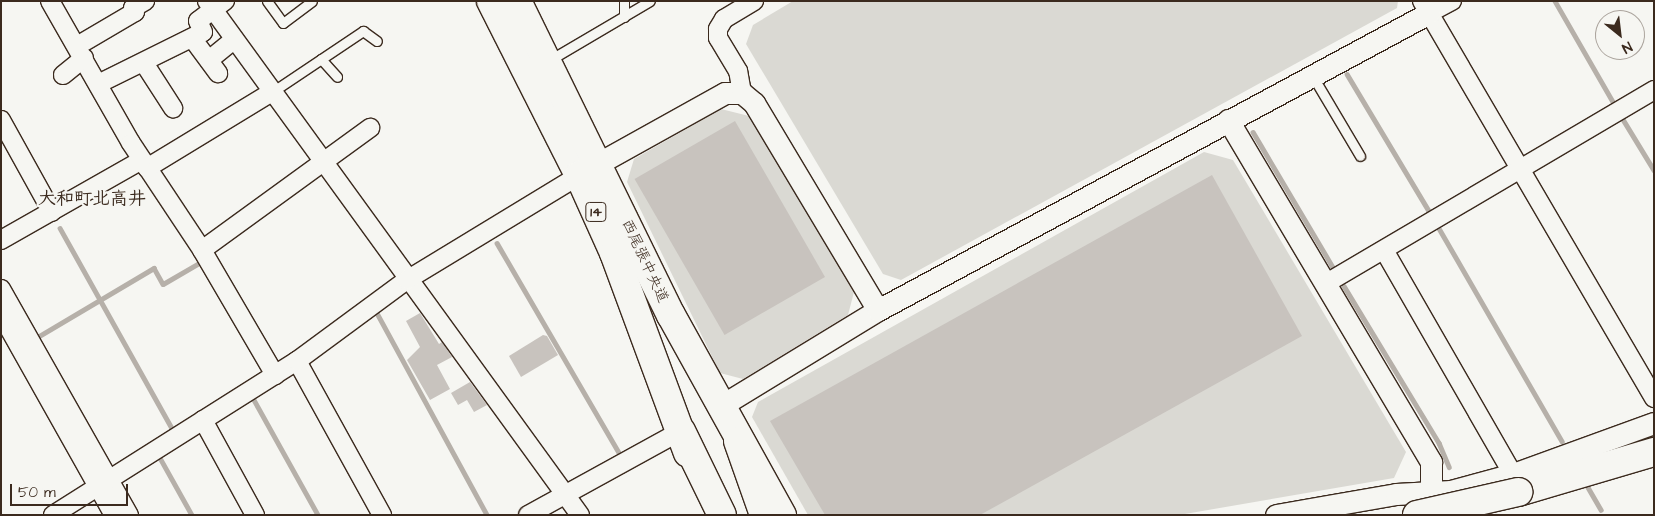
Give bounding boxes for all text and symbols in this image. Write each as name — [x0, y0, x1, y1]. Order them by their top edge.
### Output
north arrow — [1595, 10, 1645, 60]
text: N — [1618, 36, 1635, 58]
district label: 大和町北高井 — [38, 188, 146, 210]
road number: 14 — [585, 200, 607, 223]
street label: 西尾張中央道 — [618, 216, 672, 306]
scale bar — [12, 474, 130, 506]
text: 50 m — [18, 482, 56, 503]

